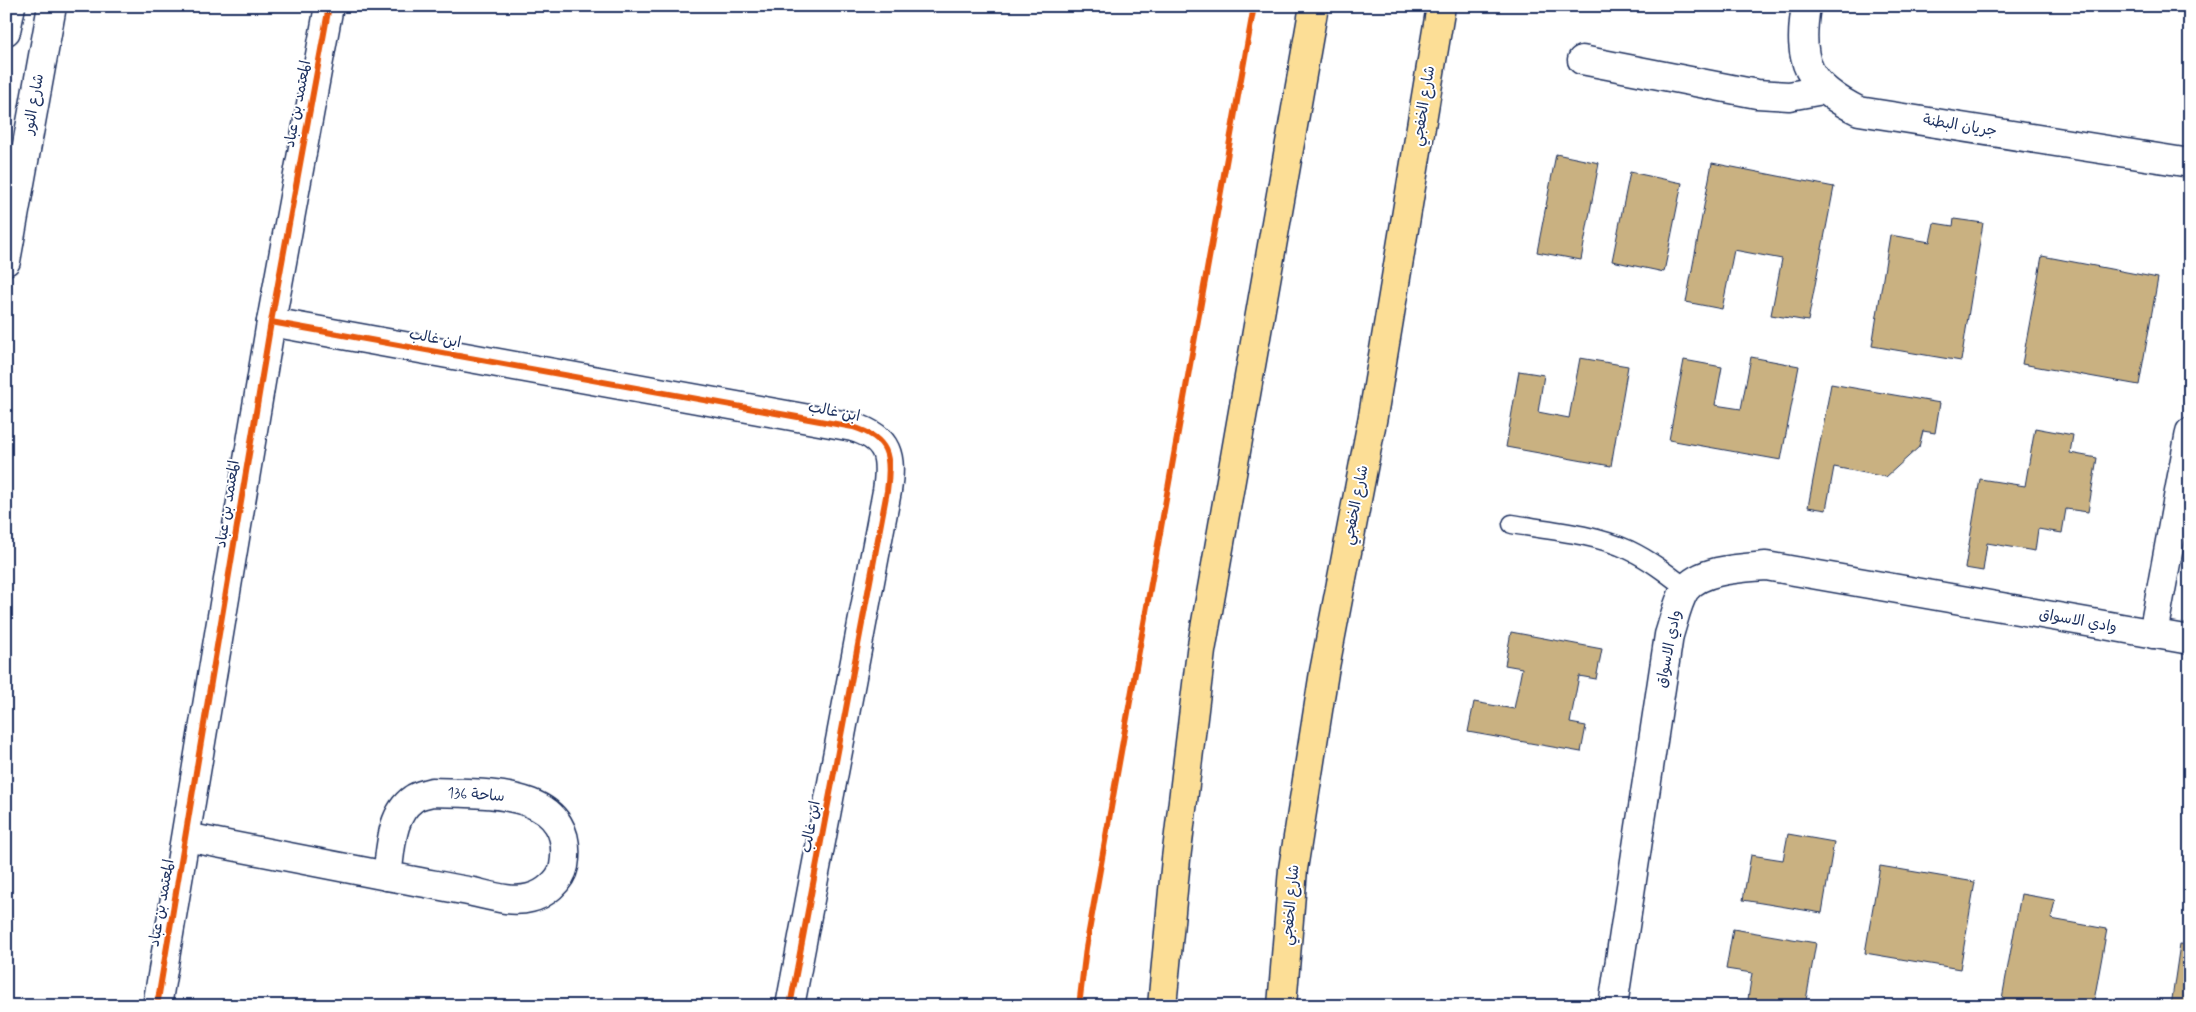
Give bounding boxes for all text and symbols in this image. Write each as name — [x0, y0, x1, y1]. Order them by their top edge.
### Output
street label: المعتمد بن عباد — [280, 59, 316, 149]
street label: شارع الخفجي — [1408, 64, 1442, 148]
street label: شارع النور — [19, 72, 49, 137]
street label: جريان البطنة — [1922, 110, 1998, 142]
street label: ابن غالب — [407, 325, 463, 353]
street label: ابن غالب — [806, 397, 862, 427]
street label: المعتمد بن عباد — [211, 459, 245, 549]
street label: شارع الخفجي — [1338, 463, 1376, 547]
street label: وادي الاسواق — [2037, 604, 2119, 638]
street label: وادي الاسواق — [1652, 608, 1686, 690]
street label: ساحة 136 — [447, 783, 505, 807]
street label: ابن غالب — [796, 799, 826, 855]
street label: المعتمد بن عباد — [144, 858, 180, 948]
street label: شارع الخفجي — [1278, 864, 1306, 946]

